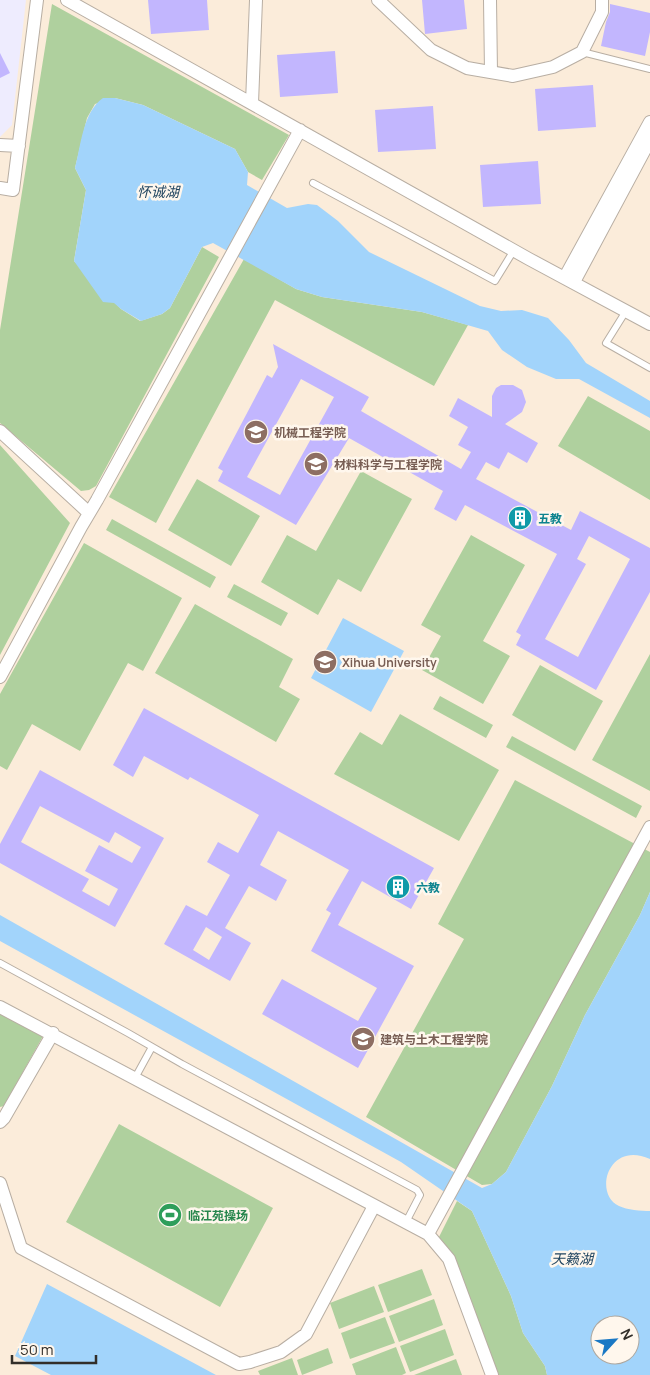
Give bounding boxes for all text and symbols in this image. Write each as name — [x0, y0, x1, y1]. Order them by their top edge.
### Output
water label: 怀诚湖 — [137, 182, 181, 201]
school or university icon: 机械工程学院 — [243, 419, 269, 445]
place label: 机械工程学院 — [274, 424, 346, 441]
school or university icon: 材料科学与工程学院 — [303, 451, 329, 477]
place label: 材料科学与工程学院 — [334, 456, 442, 473]
building icon: 五教 — [507, 505, 533, 531]
place label: 五教 — [538, 510, 562, 527]
school or university icon: Xihua University — [312, 649, 338, 675]
place label: Xihua University — [342, 654, 437, 671]
building icon: 六教 — [385, 874, 411, 900]
place label: 六教 — [416, 879, 440, 896]
school or university icon: 建筑与土木工程学院 — [350, 1026, 376, 1052]
place label: 建筑与土木工程学院 — [380, 1031, 488, 1048]
sports icon: 临江苑操场 — [157, 1202, 183, 1228]
place label: 临江苑操场 — [188, 1207, 248, 1224]
water label: 天籁湖 — [551, 1249, 595, 1268]
north arrow — [590, 1315, 640, 1365]
text: N — [616, 1325, 638, 1343]
scale bar — [12, 1332, 96, 1364]
text: 50 m — [20, 1339, 54, 1360]

